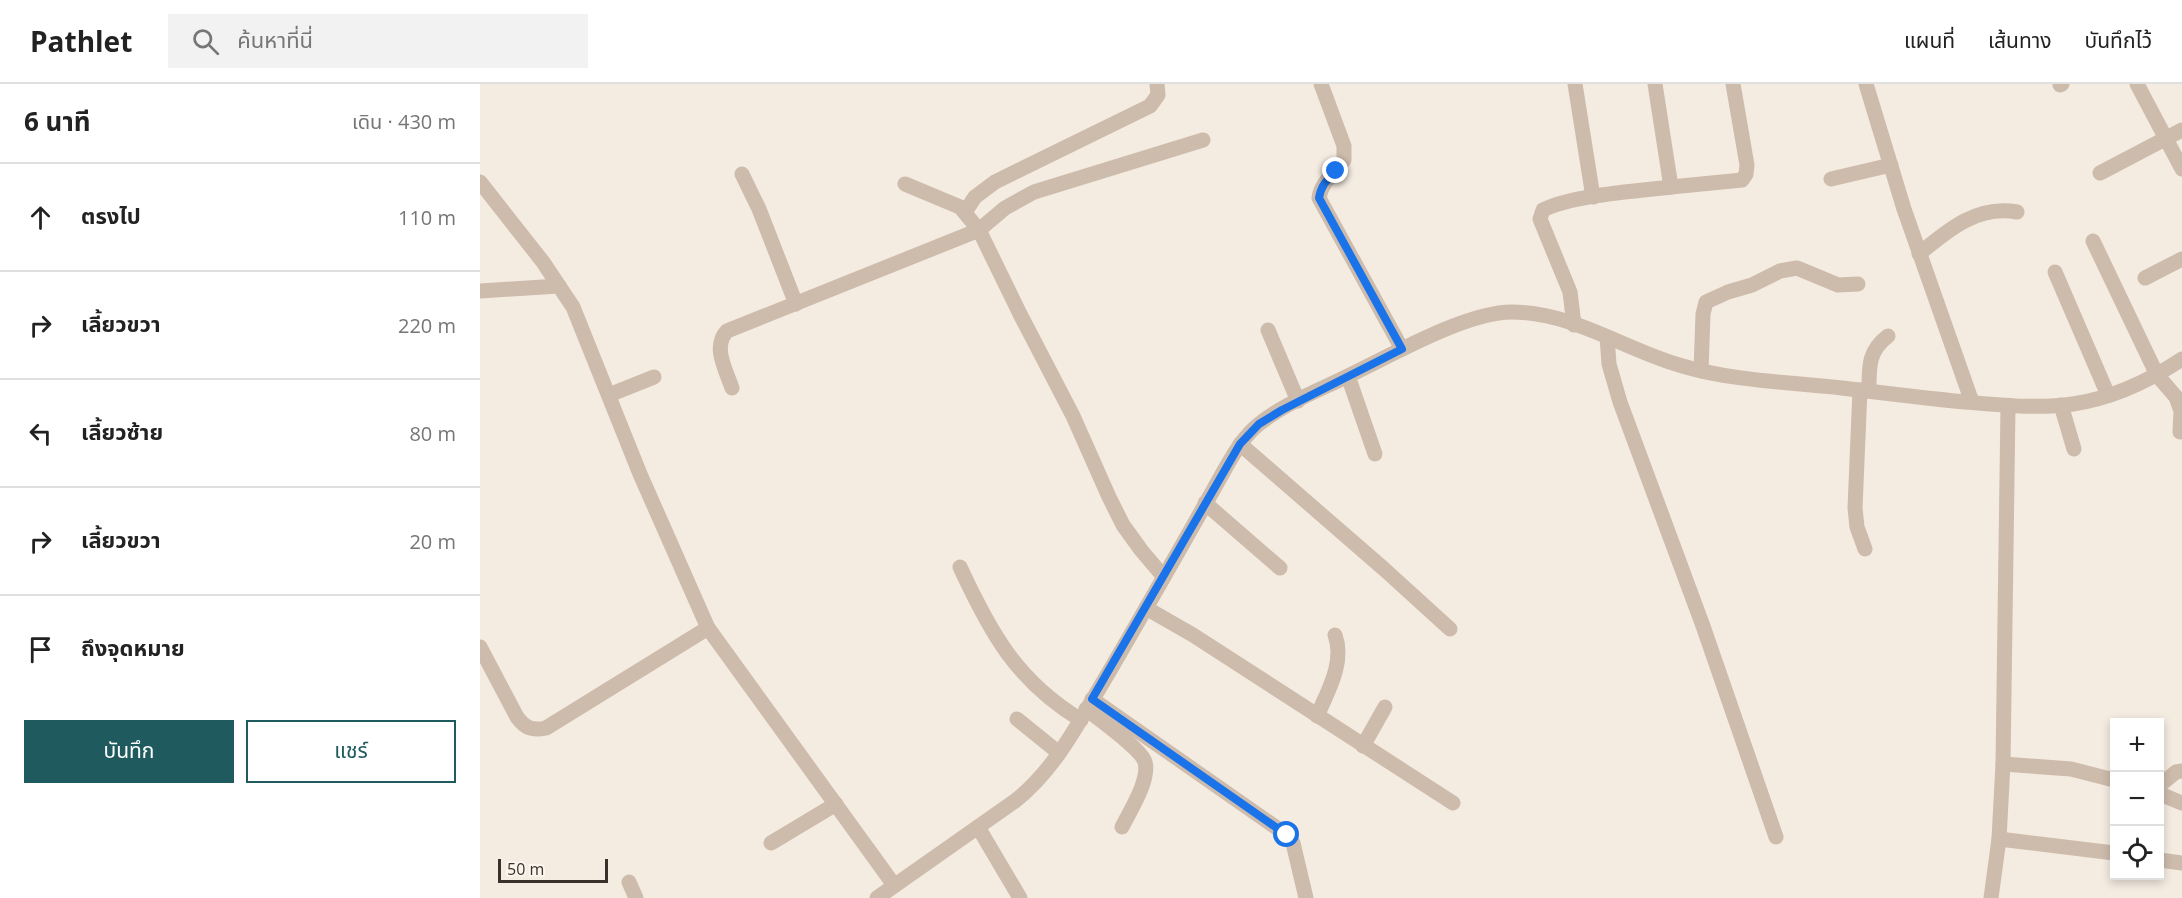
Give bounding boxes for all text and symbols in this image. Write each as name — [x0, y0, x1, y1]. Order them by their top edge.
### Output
search box — [168, 14, 588, 68]
text: Pathlet — [30, 22, 132, 60]
text: ค้นหาที่นี่ — [237, 24, 313, 54]
icon: search — [189, 25, 222, 58]
text: แผนที่ — [1904, 26, 1955, 54]
text: เส้นทาง — [1988, 26, 2052, 54]
text: บันทึกไว้ — [2085, 26, 2152, 54]
text: 6 นาที — [24, 103, 90, 139]
text: เดิน · 430 m — [352, 108, 456, 135]
route end — [1322, 157, 1348, 183]
text: ตรงไป — [81, 200, 141, 230]
icon: ahead — [24, 201, 57, 234]
text: 110 m — [398, 204, 456, 231]
text: เลี้ยวขวา — [81, 308, 161, 338]
icon: right — [24, 309, 57, 342]
text: 220 m — [398, 312, 456, 339]
text: เลี้ยวซ้าย — [81, 416, 163, 446]
icon: left — [24, 417, 57, 450]
text: 80 m — [409, 420, 456, 447]
text: เลี้ยวขวา — [81, 524, 161, 554]
icon: right — [24, 525, 57, 558]
text: 20 m — [409, 528, 456, 555]
text: ถึงจุดหมาย — [81, 632, 185, 662]
icon: arrive — [24, 633, 57, 666]
map controls — [2110, 718, 2164, 880]
button: + — [2110, 718, 2164, 772]
button: บันทึก — [24, 720, 234, 783]
button: แชร์ — [246, 720, 456, 783]
button: − — [2110, 772, 2164, 826]
route start — [1273, 821, 1299, 847]
button: locate — [2110, 826, 2164, 880]
scale bar — [498, 856, 608, 884]
text: 50 m — [507, 858, 544, 880]

